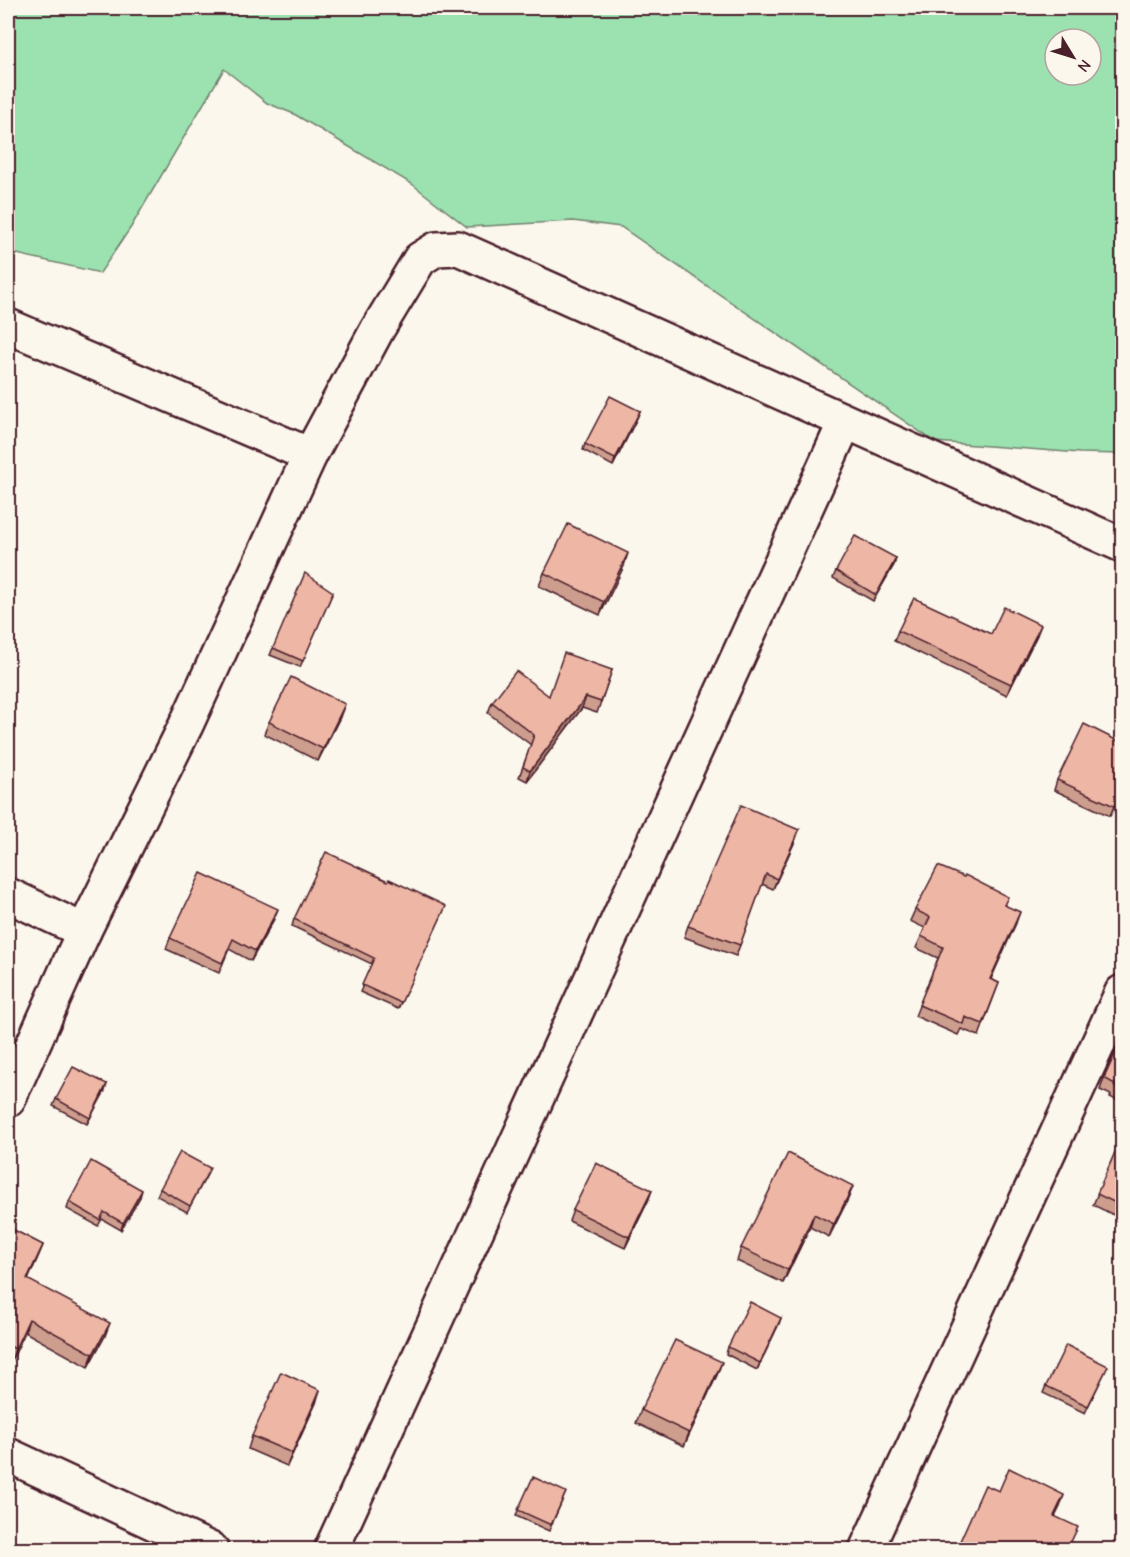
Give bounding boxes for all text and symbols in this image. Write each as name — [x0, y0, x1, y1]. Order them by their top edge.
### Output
north arrow — [1043, 27, 1103, 87]
text: N — [1074, 56, 1094, 75]

